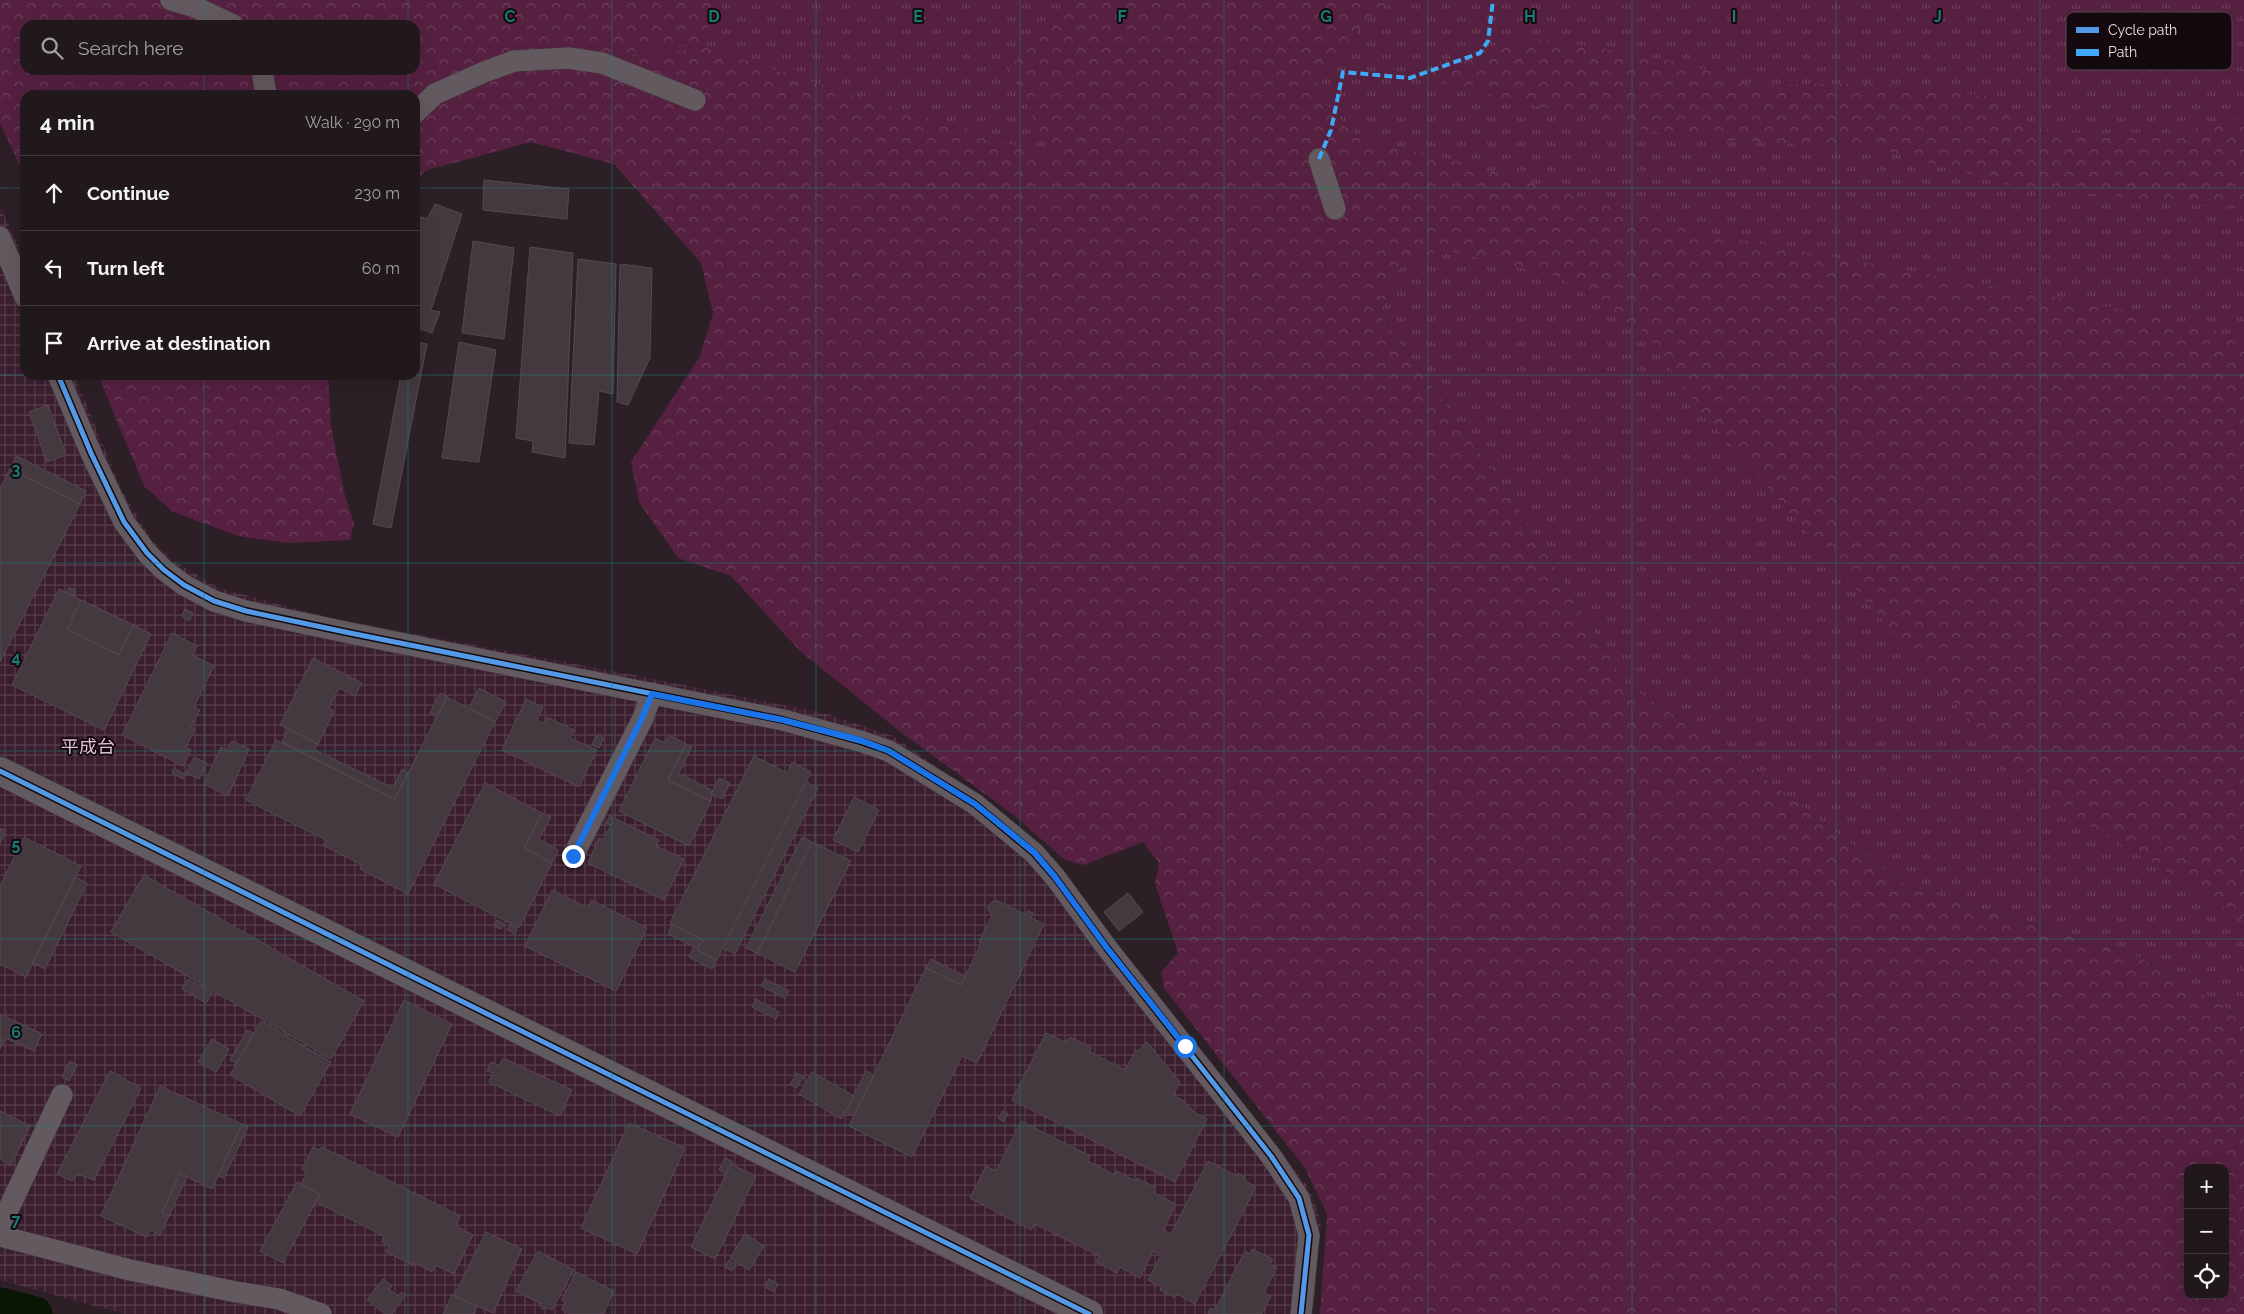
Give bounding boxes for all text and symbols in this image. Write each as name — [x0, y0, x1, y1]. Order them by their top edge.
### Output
text: C — [505, 7, 516, 26]
text: D — [708, 7, 720, 26]
text: E — [913, 7, 923, 26]
text: F — [1117, 7, 1127, 26]
text: G — [1320, 7, 1332, 26]
text: H — [1524, 7, 1536, 26]
text: I — [1732, 7, 1736, 26]
text: J — [1934, 7, 1942, 26]
legend — [2066, 12, 2232, 70]
search box — [20, 20, 420, 75]
text: Cycle path — [2108, 22, 2177, 38]
icon: search — [38, 34, 66, 62]
text: Search here — [78, 37, 184, 59]
text: Path — [2108, 44, 2137, 60]
text: 4 min — [40, 110, 95, 135]
text: Walk · 290 m — [305, 113, 400, 132]
icon: ahead — [40, 179, 68, 207]
text: Continue — [87, 182, 170, 204]
text: 230 m — [355, 184, 400, 203]
icon: left — [40, 254, 68, 282]
text: Turn left — [87, 257, 164, 279]
text: 60 m — [362, 259, 400, 278]
icon: arrive — [40, 329, 68, 357]
text: Arrive at destination — [87, 332, 271, 354]
text: 3 — [12, 460, 21, 479]
text: 4 — [11, 648, 21, 667]
district label: 平成台 — [61, 736, 115, 757]
text: 5 — [12, 835, 21, 854]
route end — [562, 845, 585, 868]
text: 6 — [11, 1023, 21, 1042]
route start — [1174, 1035, 1197, 1058]
map controls — [2184, 1164, 2229, 1299]
button: + — [2184, 1164, 2229, 1209]
button: − — [2184, 1209, 2229, 1254]
text: 7 — [12, 1211, 21, 1230]
button: locate — [2184, 1254, 2229, 1299]

